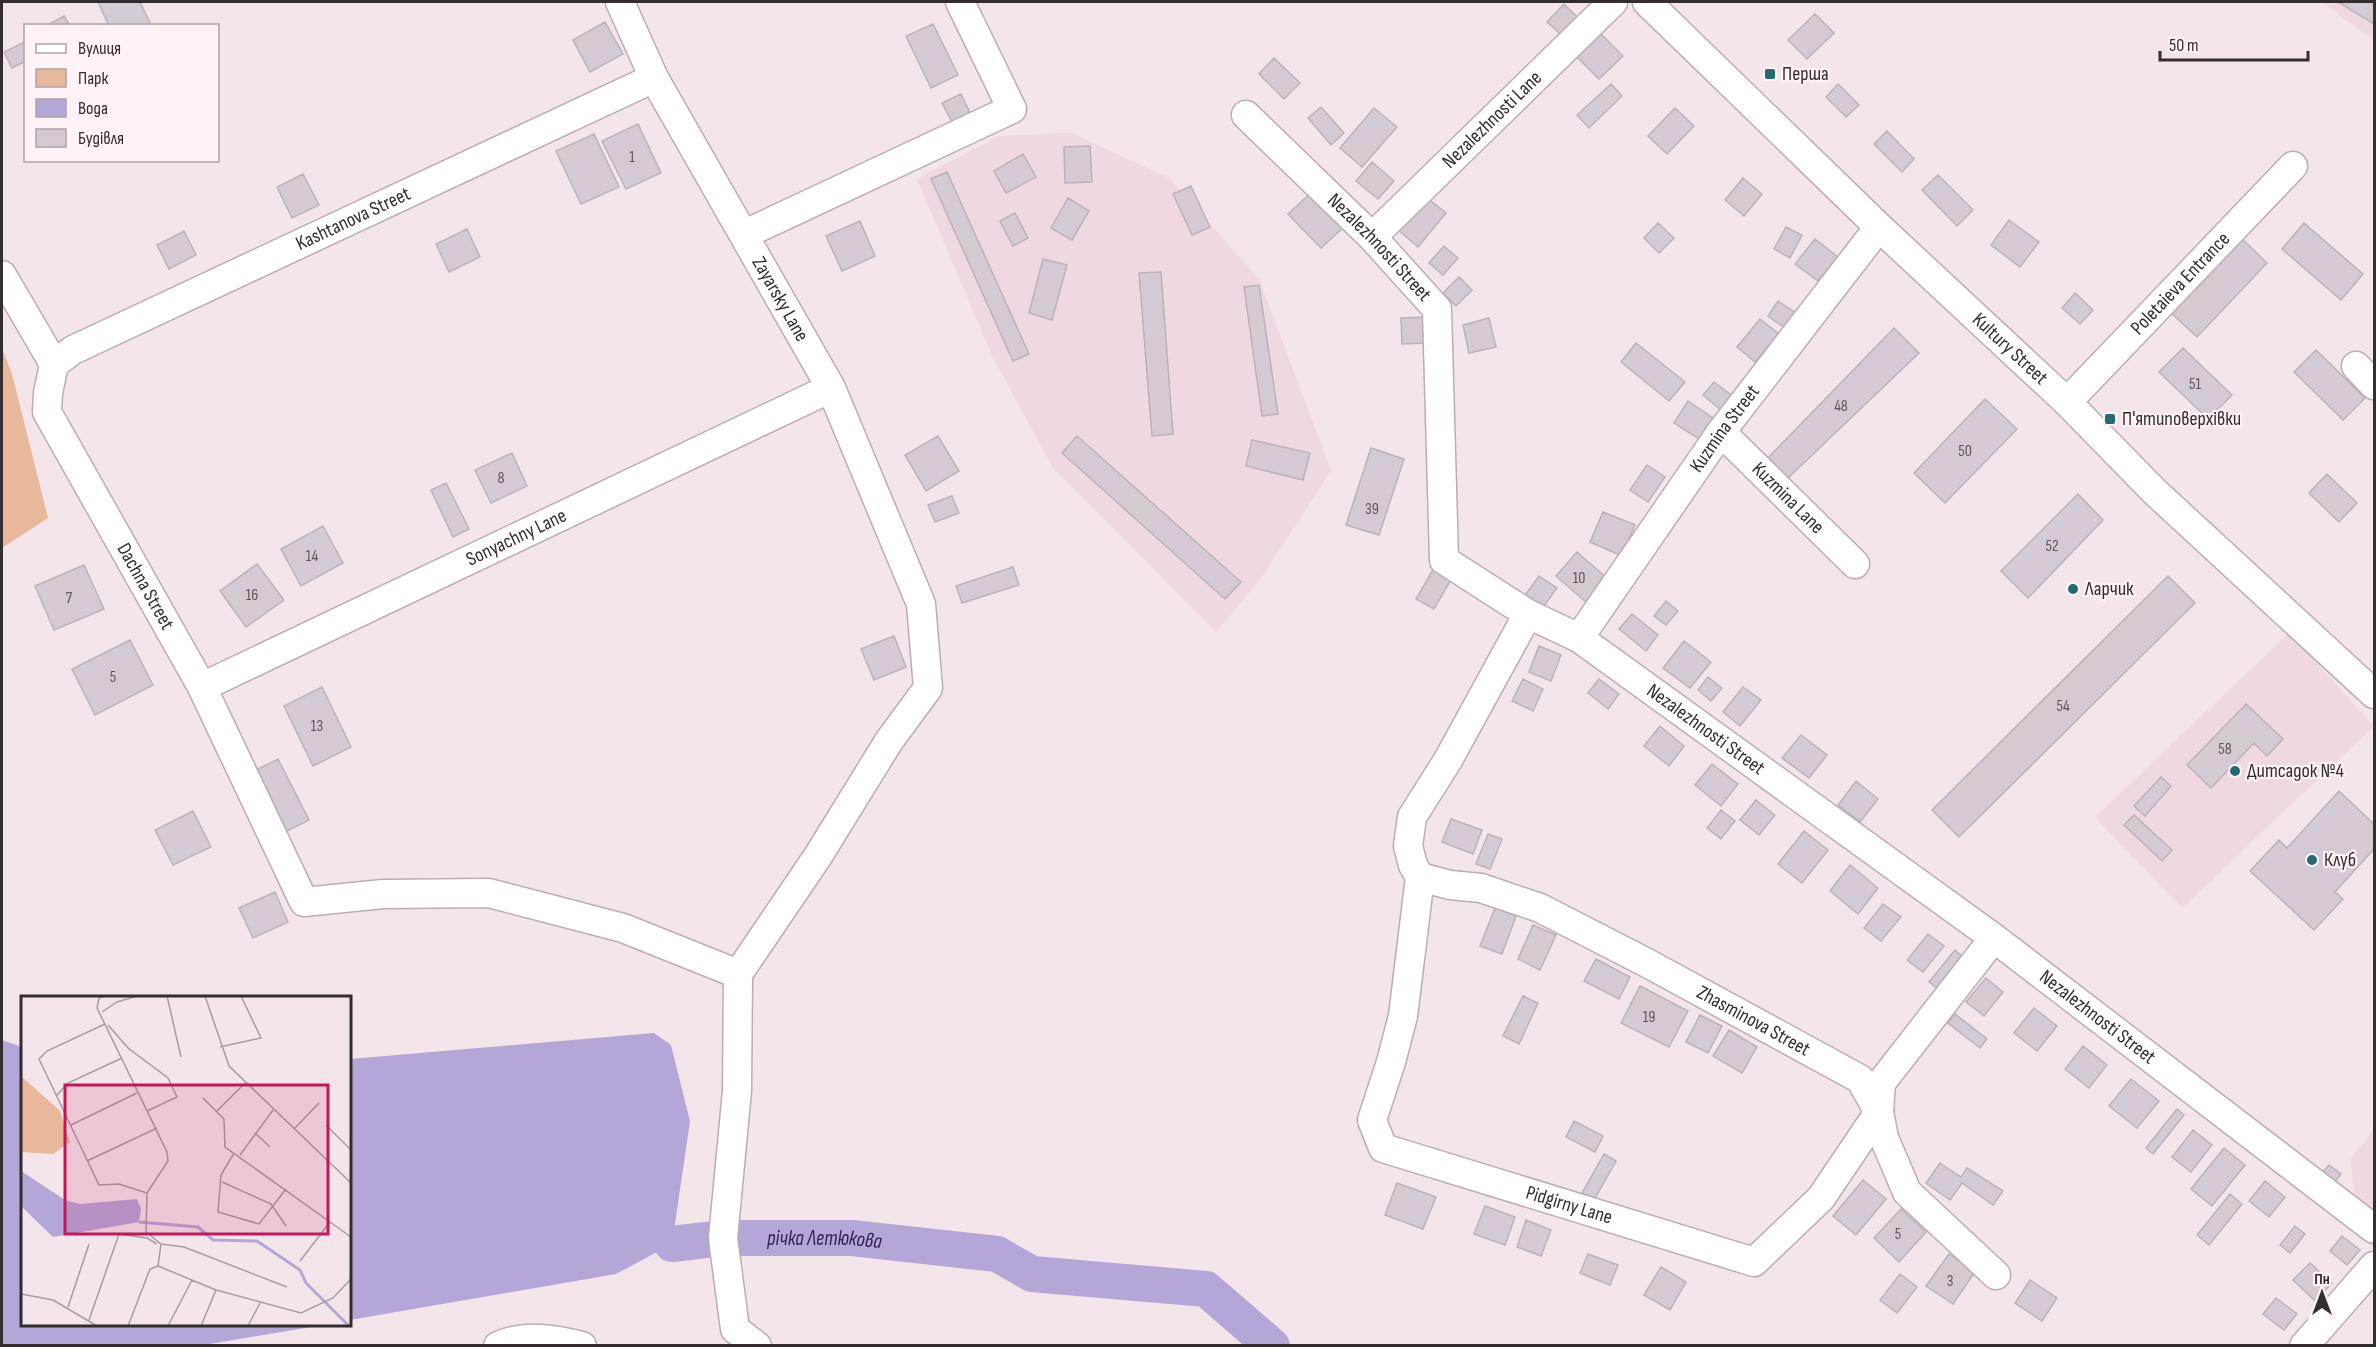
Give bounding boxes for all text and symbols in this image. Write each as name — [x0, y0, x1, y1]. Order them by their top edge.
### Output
legend — [24, 24, 219, 162]
scale bar — [2160, 24, 2308, 62]
text: 50 m — [2169, 35, 2199, 56]
text: Вулиця — [78, 38, 121, 59]
place label: Перша — [1782, 62, 1829, 86]
street label: Nezalezhnosti Lane — [1438, 66, 1547, 174]
marker: Перша — [1763, 67, 1777, 81]
text: Парк — [78, 68, 109, 89]
text: Вода — [78, 98, 108, 119]
text: Будівля — [78, 128, 124, 149]
house number: 1 — [629, 148, 635, 167]
street label: Kashtanova Street — [292, 182, 414, 256]
street label: Nezalezhnosti Street — [1322, 188, 1436, 306]
street label: Poletaieva Entrance — [2126, 227, 2235, 340]
street label: Zayarsky Lane — [747, 253, 814, 346]
street label: Kultury Street — [1967, 308, 2053, 390]
house number: 51 — [2189, 375, 2201, 394]
street label: Kuzmina Street — [1685, 380, 1765, 477]
house number: 48 — [1834, 397, 1848, 416]
place label: П'ятиповерхівки — [2122, 407, 2241, 431]
marker: П'ятиповерхівки — [2103, 412, 2117, 426]
house number: 50 — [1958, 442, 1972, 461]
street label: Kuzmina Lane — [1747, 457, 1829, 539]
house number: 8 — [497, 469, 505, 488]
house number: 39 — [1365, 500, 1379, 519]
street label: Sonyachny Lane — [462, 504, 570, 572]
house number: 52 — [2045, 537, 2059, 556]
street label: Dachna Street — [111, 539, 179, 634]
house number: 14 — [306, 547, 318, 566]
house number: 10 — [1573, 569, 1585, 588]
place label: Ларчик — [2084, 577, 2134, 601]
marker: Ларчик — [2066, 582, 2080, 596]
house number: 16 — [246, 586, 258, 605]
house number: 7 — [66, 589, 73, 608]
house number: 5 — [110, 668, 116, 687]
street label: Nezalezhnosti Street — [1642, 679, 1769, 780]
house number: 54 — [2056, 697, 2070, 716]
house number: 13 — [311, 717, 323, 736]
house number: 58 — [2218, 740, 2232, 759]
place label: Дитсадок №4 — [2247, 759, 2344, 783]
marker: Дитсадок №4 — [2228, 764, 2242, 778]
place label: Клуб — [2324, 848, 2356, 872]
marker: Клуб — [2305, 853, 2319, 867]
street label: Nezalezhnosti Street — [2035, 965, 2160, 1069]
street label: Zhasminova Street — [1693, 980, 1814, 1062]
inset map — [21, 996, 351, 1326]
house number: 19 — [1643, 1008, 1655, 1027]
street label: Pidgirny Lane — [1523, 1181, 1615, 1230]
water label: річка Летюкова — [766, 1225, 884, 1254]
house number: 5 — [1895, 1225, 1901, 1244]
north arrow — [2292, 1263, 2352, 1323]
text: Пн — [2314, 1270, 2330, 1289]
house number: 3 — [1947, 1272, 1953, 1291]

